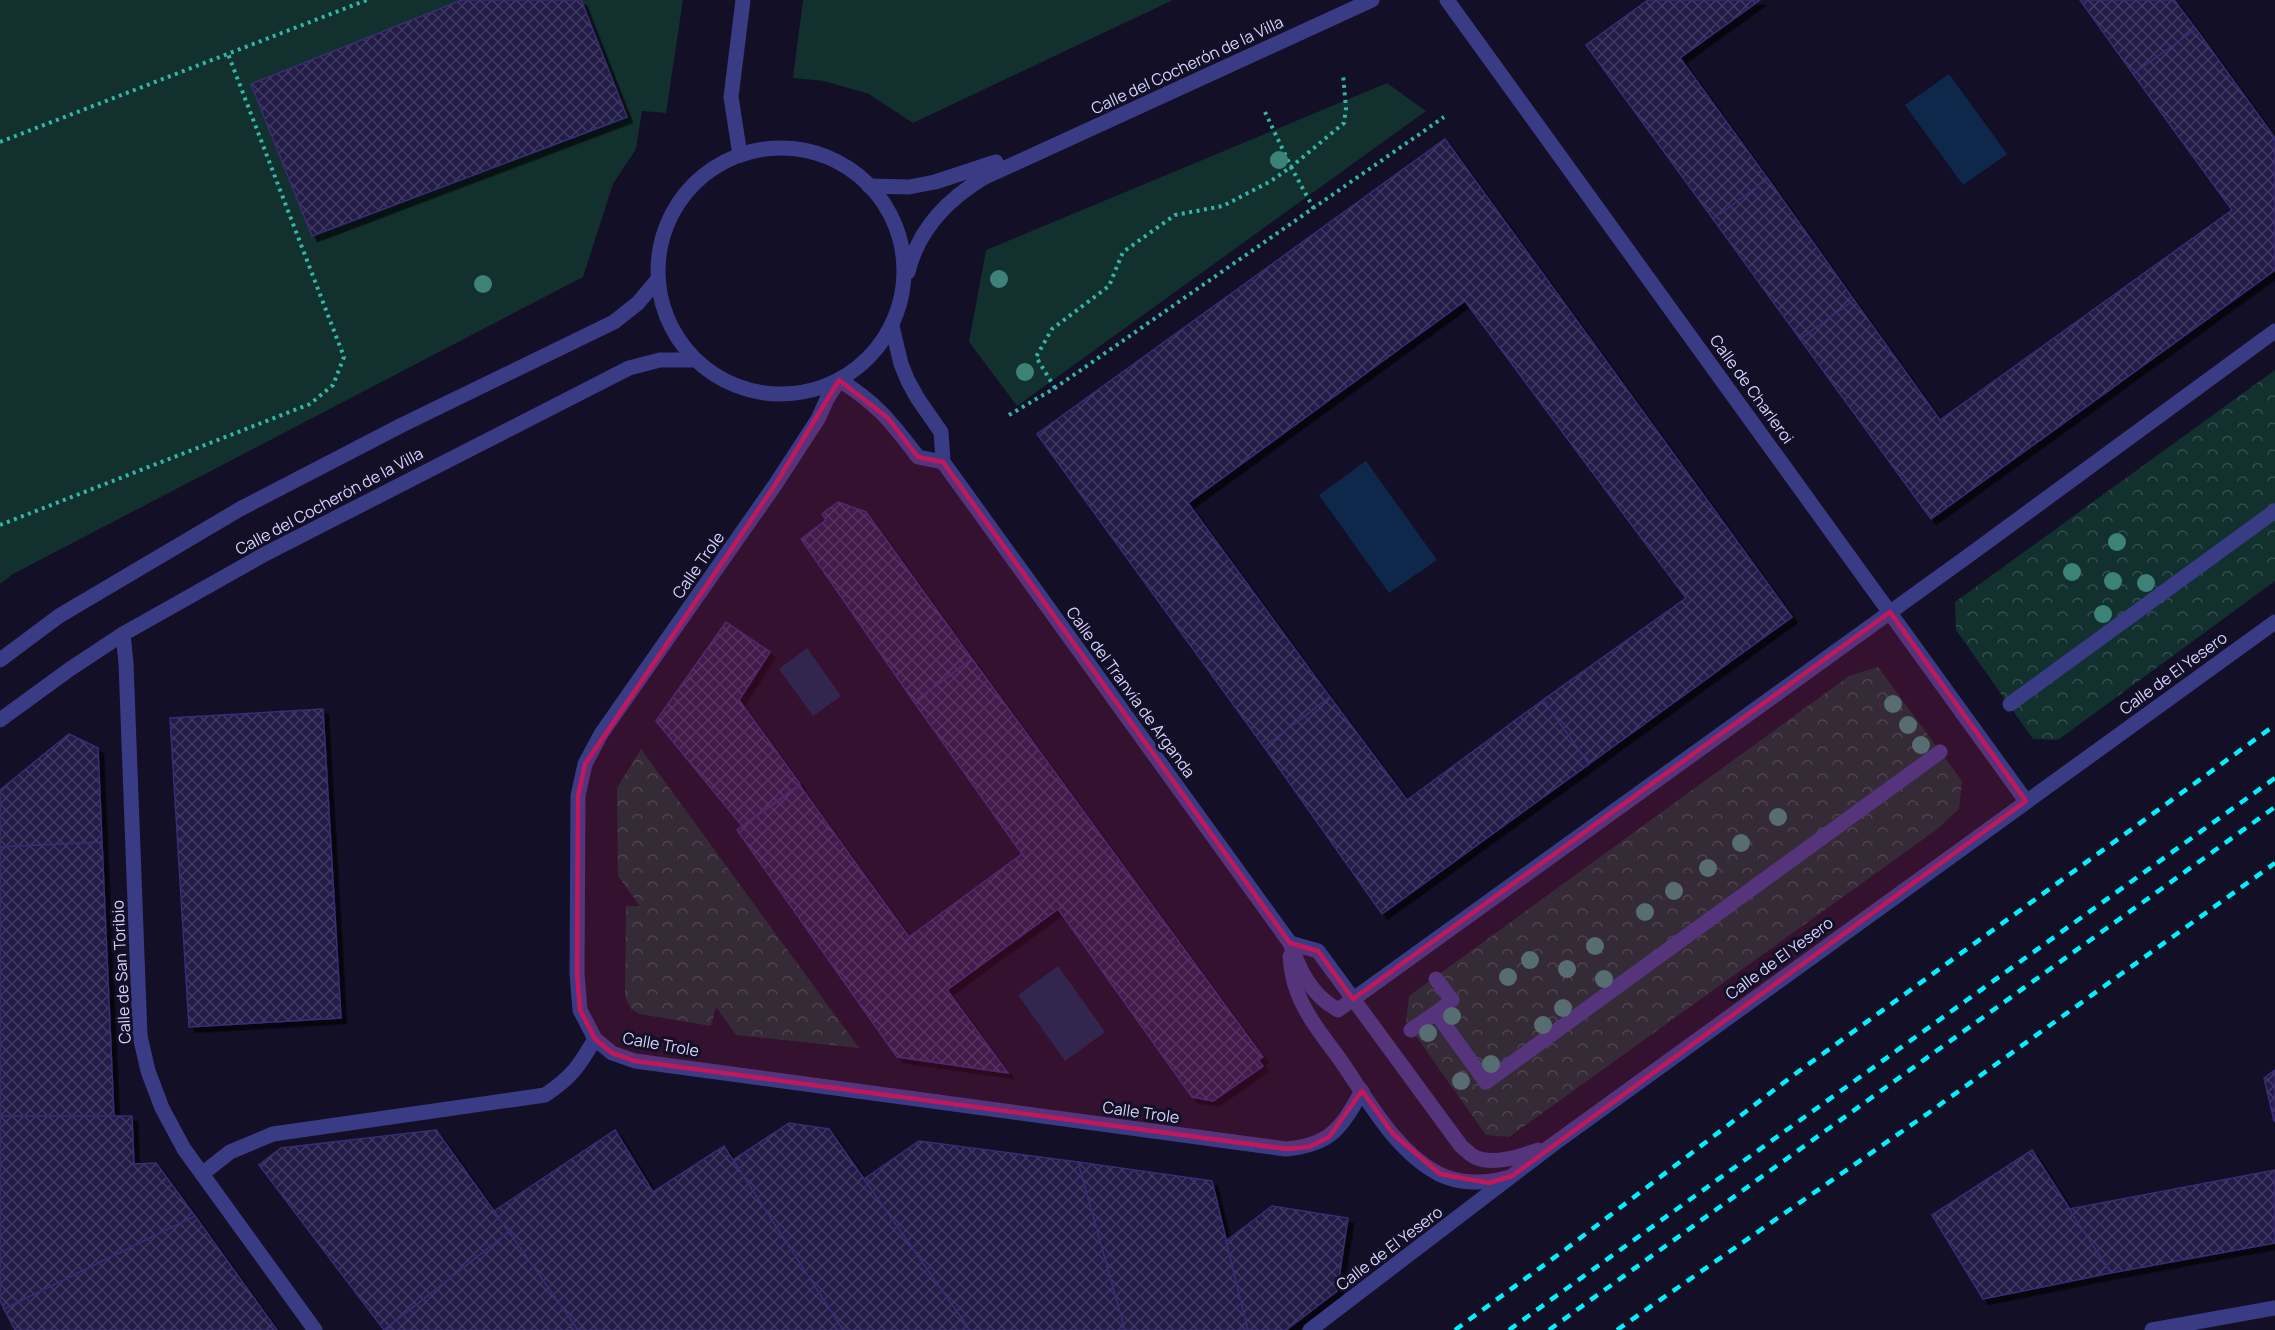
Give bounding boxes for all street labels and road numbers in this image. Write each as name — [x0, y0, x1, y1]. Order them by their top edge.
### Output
street label: Calle del Cocherón de la Villa — [1087, 11, 1287, 119]
street label: Calle de Charleroi — [1705, 330, 1799, 448]
street label: Calle del Cocherón de la Villa — [231, 442, 427, 560]
street label: Calle Trole — [667, 527, 729, 603]
street label: Calle del Tranvía de Arganda — [1061, 602, 1201, 782]
street label: Calle de El Yesero — [2115, 626, 2231, 720]
street label: Calle de San Toribio — [106, 900, 136, 1044]
street label: Calle de El Yesero — [1721, 911, 1837, 1005]
street label: Calle Trole — [621, 1026, 701, 1062]
street label: Calle Trole — [1101, 1096, 1181, 1128]
street label: Calle de El Yesero — [1331, 1201, 1447, 1295]

